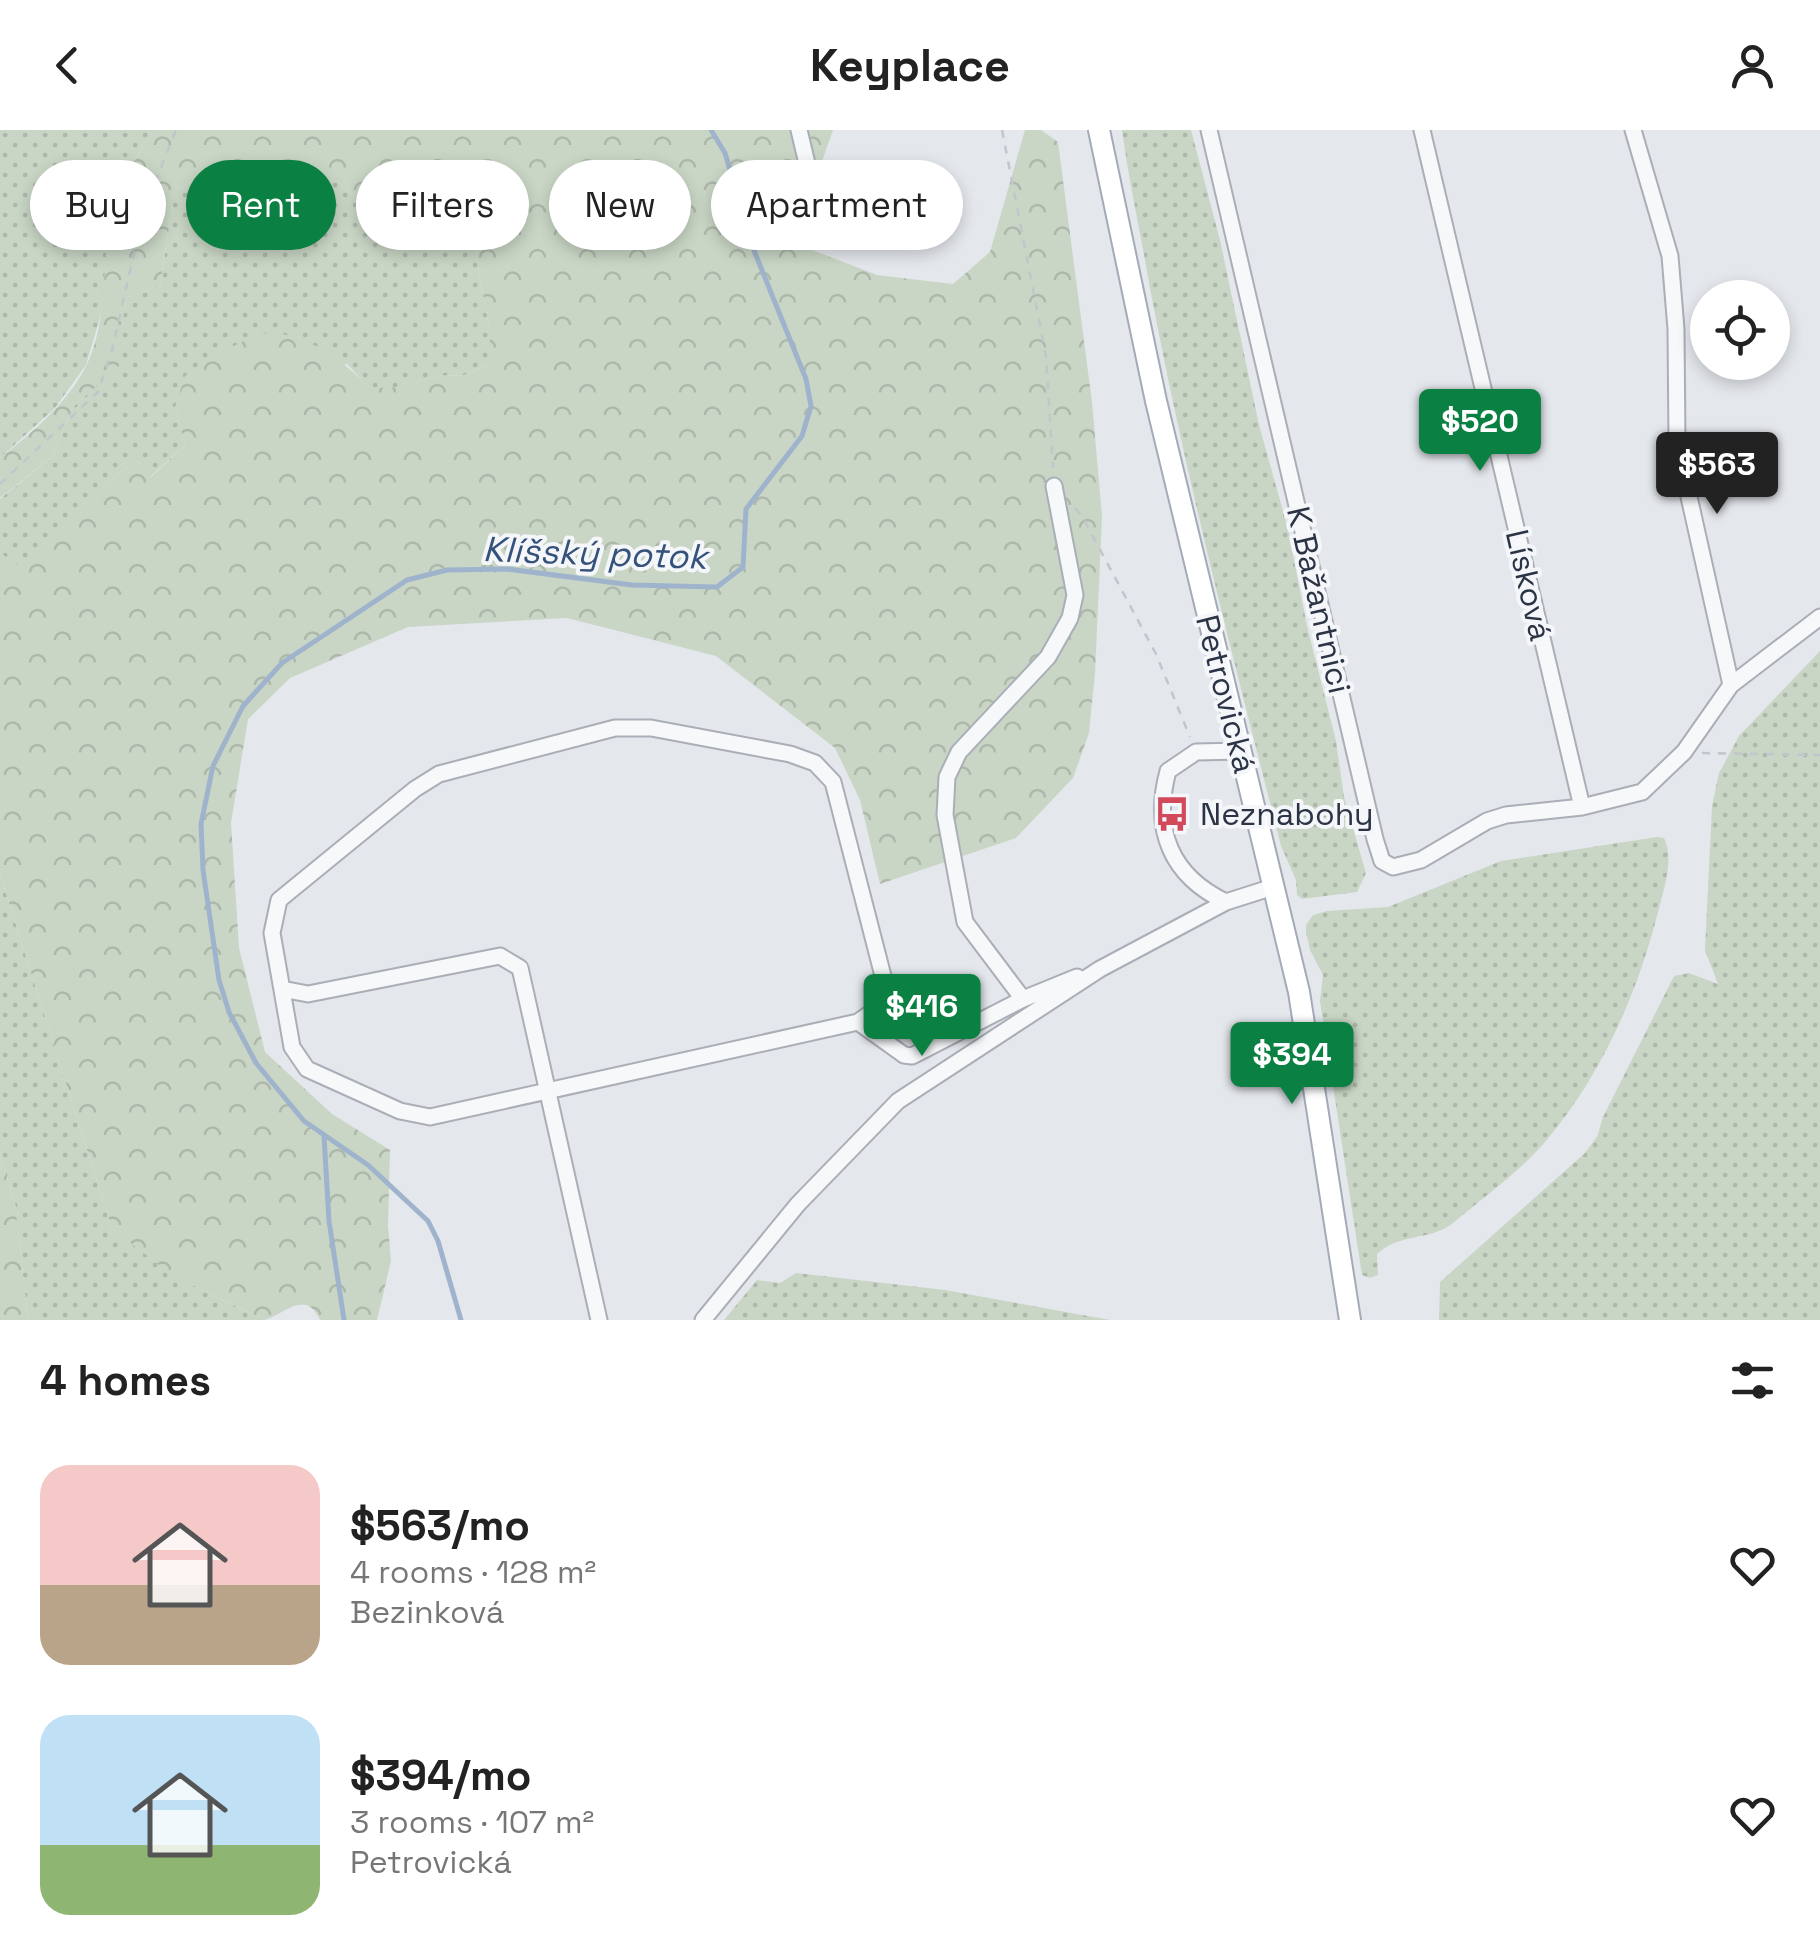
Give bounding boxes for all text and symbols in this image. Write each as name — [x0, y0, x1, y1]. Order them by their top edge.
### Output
text: Keyplace — [810, 37, 1010, 94]
icon: back — [40, 38, 95, 93]
icon: person — [1725, 38, 1780, 93]
chip: Buy — [30, 160, 166, 250]
chip: Rent — [186, 160, 336, 250]
chip: Filters — [356, 160, 529, 250]
chip: New — [549, 160, 691, 250]
chip: Apartment — [711, 160, 963, 250]
map controls — [1690, 280, 1790, 380]
button: locate — [1690, 280, 1790, 380]
pin: $520 — [1421, 389, 1539, 474]
text: $520 — [1441, 401, 1519, 441]
pin: $563 — [1658, 432, 1776, 517]
text: $563 — [1678, 444, 1756, 484]
street label: K Bažantnici — [1278, 503, 1360, 697]
street label: Lísková — [1497, 526, 1561, 644]
water label: Klíšský potok — [482, 527, 712, 579]
street label: Petrovická — [1187, 611, 1265, 777]
place label: Neznabohy — [1200, 794, 1374, 834]
bus stop icon: Neznabohy — [1153, 795, 1191, 833]
pin: $416 — [863, 974, 981, 1059]
text: $416 — [886, 986, 958, 1026]
pin: $394 — [1233, 1022, 1351, 1107]
text: $394 — [1253, 1034, 1331, 1074]
icon: filters — [1725, 1353, 1780, 1408]
text: 4 homes — [40, 1354, 211, 1407]
text: $563/mo — [350, 1499, 530, 1552]
icon: home — [120, 1505, 240, 1625]
icon: heart — [1725, 1538, 1780, 1593]
text: 4 rooms · 128 m² — [350, 1552, 596, 1592]
text: Bezinková — [350, 1592, 504, 1632]
text: $394/mo — [350, 1749, 532, 1802]
icon: home — [120, 1755, 240, 1875]
icon: heart — [1725, 1788, 1780, 1843]
text: 3 rooms · 107 m² — [350, 1802, 594, 1842]
text: Petrovická — [350, 1842, 512, 1882]

